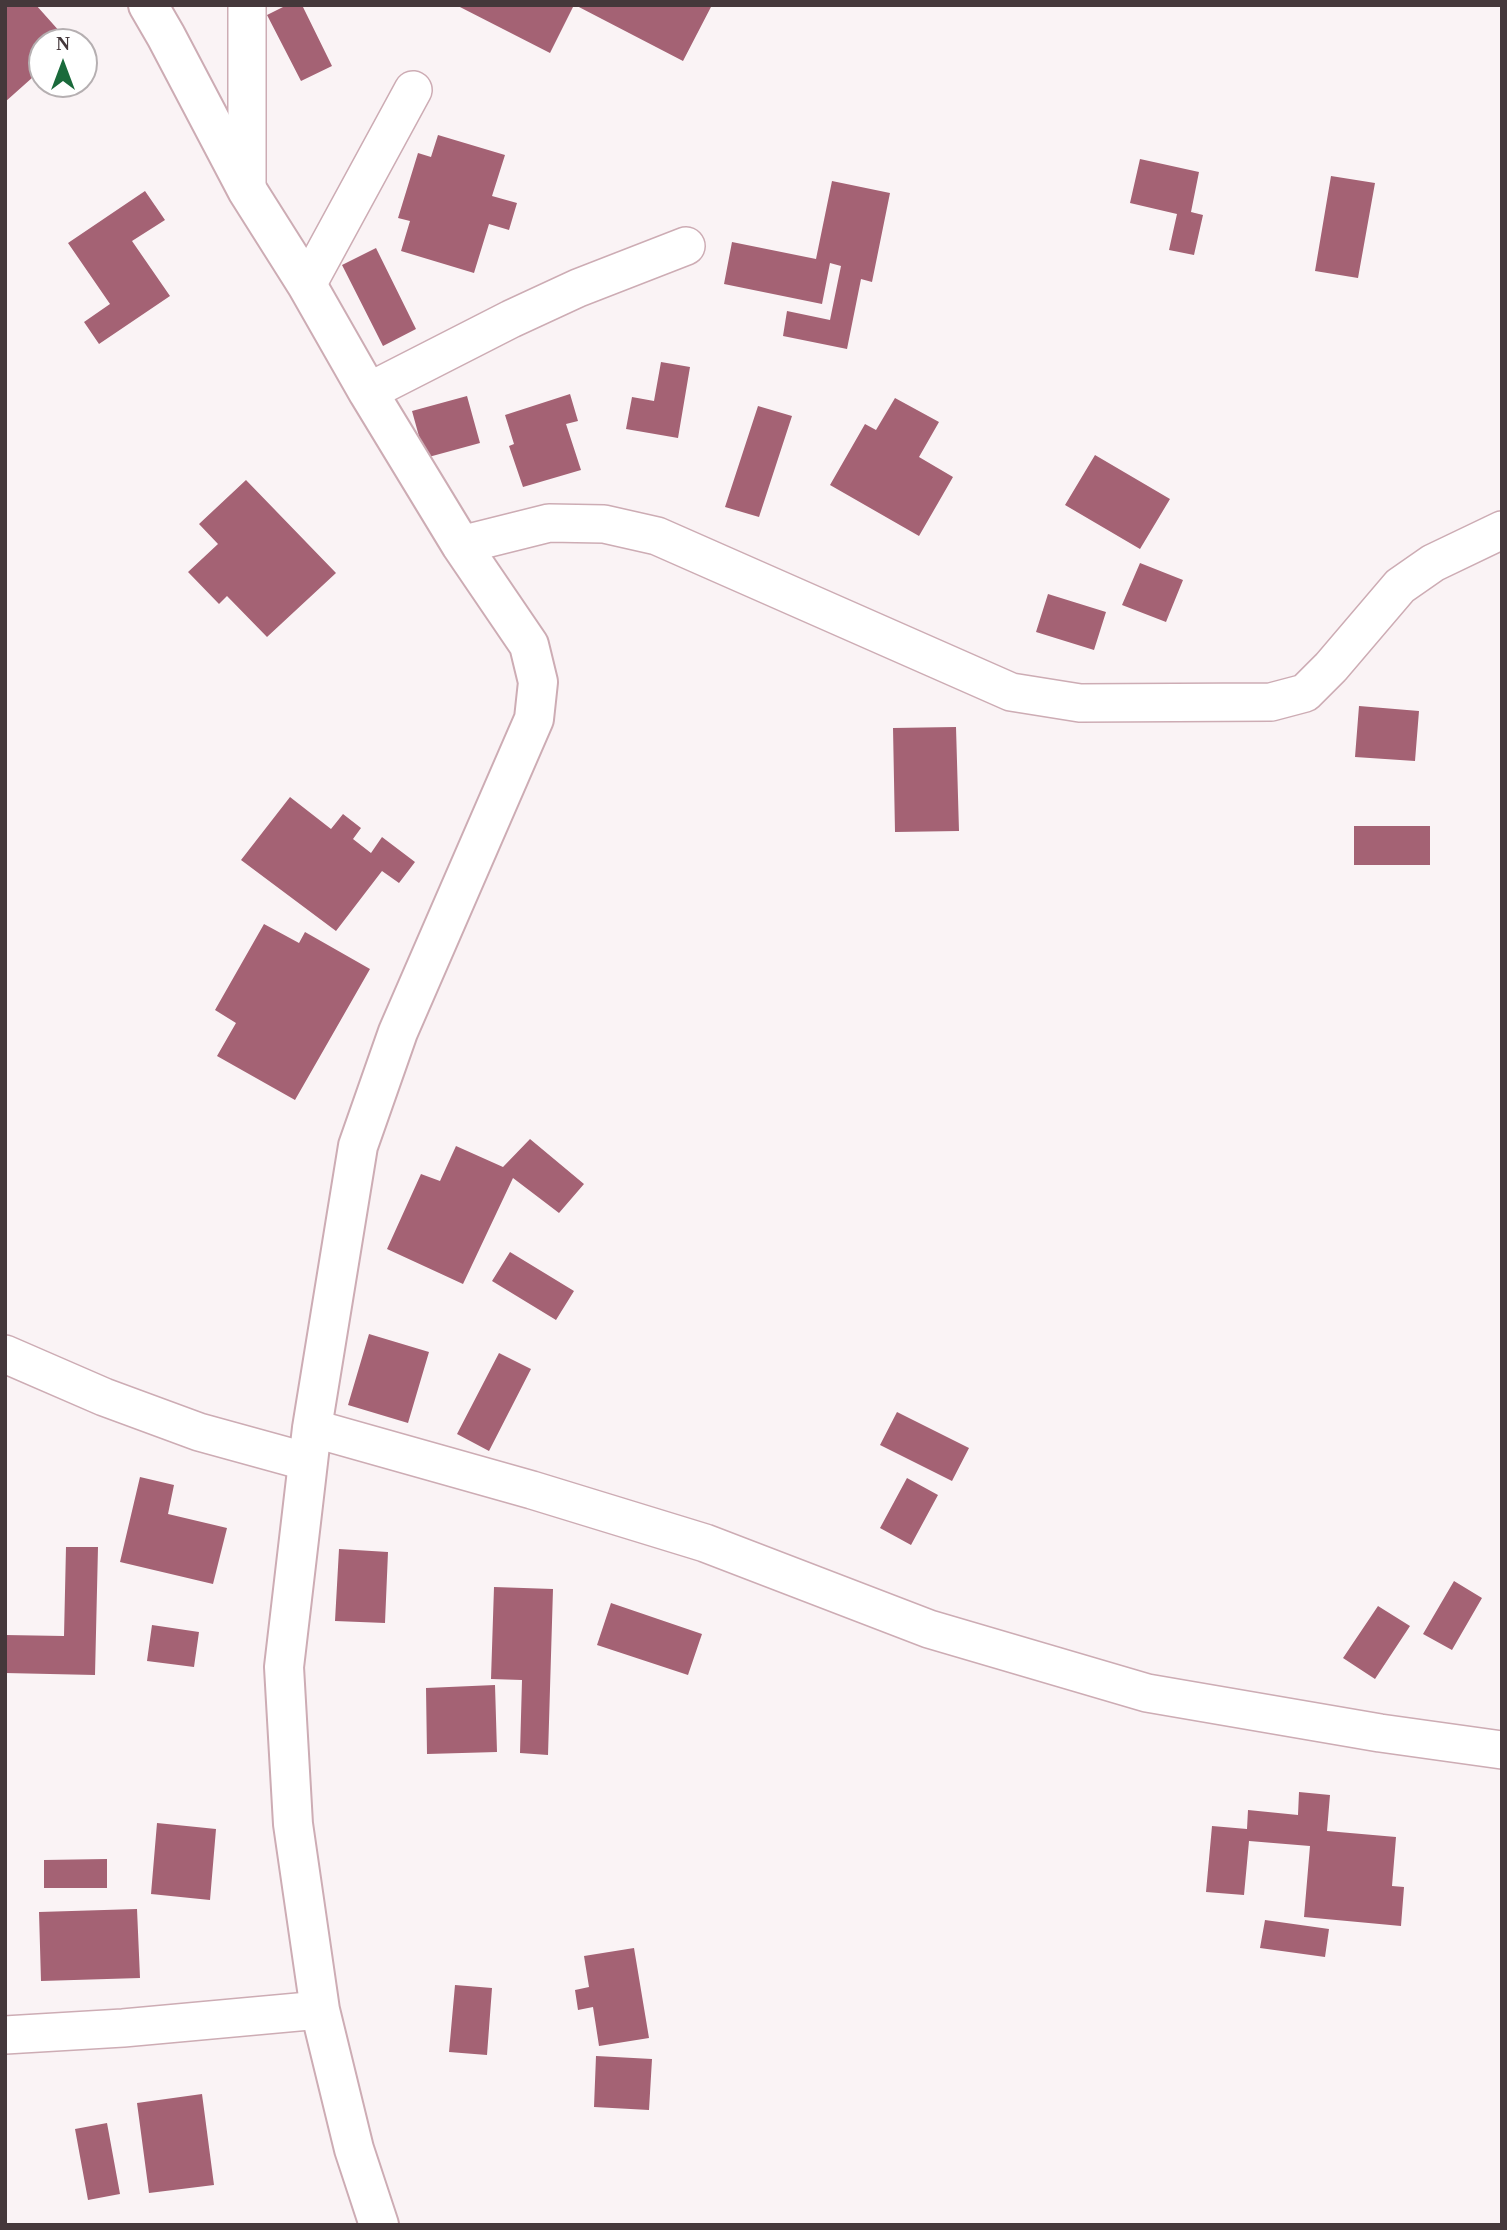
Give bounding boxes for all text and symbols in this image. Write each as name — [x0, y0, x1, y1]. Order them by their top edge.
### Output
north arrow — [28, 28, 98, 98]
text: N — [56, 33, 70, 54]

